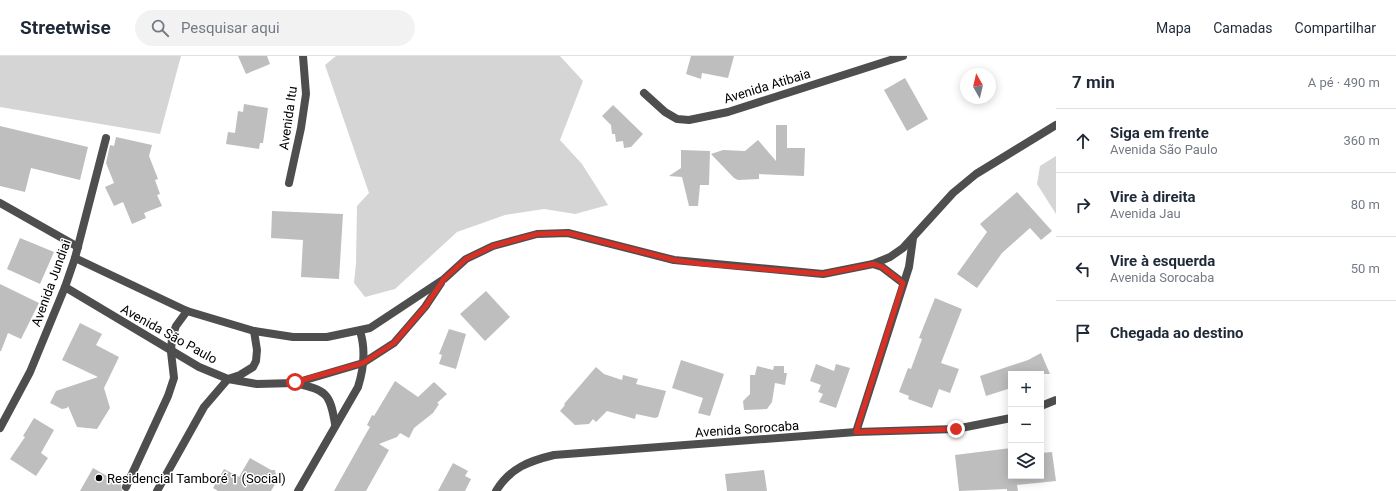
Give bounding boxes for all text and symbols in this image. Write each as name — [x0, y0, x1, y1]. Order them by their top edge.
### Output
search box — [135, 10, 415, 46]
text: Streetwise — [20, 16, 111, 39]
icon: search — [149, 17, 171, 39]
text: Pesquisar aqui — [181, 19, 280, 37]
text: Mapa — [1156, 20, 1191, 36]
text: Camadas — [1213, 20, 1273, 36]
text: Compartilhar — [1295, 20, 1376, 36]
street label: Avenida Atibaia — [722, 66, 812, 106]
north arrow — [960, 68, 996, 104]
text: 7 min — [1072, 72, 1115, 92]
text: A pé · 490 m — [1308, 75, 1380, 90]
street label: Avenida Itu — [276, 85, 300, 151]
text: Siga em frente — [1110, 124, 1209, 142]
icon: ahead — [1072, 130, 1094, 152]
text: 360 m — [1343, 133, 1380, 148]
text: Avenida São Paulo — [1110, 142, 1218, 157]
text: Vire à direita — [1110, 188, 1196, 206]
icon: right — [1072, 194, 1094, 216]
text: 80 m — [1351, 197, 1380, 212]
text: Avenida Jau — [1110, 206, 1181, 221]
street label: Avenida Jundiai — [28, 237, 74, 329]
text: Vire à esquerda — [1110, 252, 1215, 270]
icon: left — [1072, 258, 1094, 280]
text: 50 m — [1351, 261, 1380, 276]
text: Avenida Sorocaba — [1110, 270, 1214, 285]
street label: Avenida São Paulo — [118, 301, 220, 367]
icon: arrive — [1072, 322, 1094, 344]
text: Chegada ao destino — [1110, 324, 1244, 342]
map controls — [1008, 371, 1044, 479]
button: + — [1008, 371, 1044, 407]
route start — [286, 373, 304, 391]
button: − — [1008, 407, 1044, 443]
street label: Avenida Sorocaba — [694, 418, 800, 440]
route end — [947, 420, 965, 438]
button: layers — [1008, 443, 1044, 479]
place label: Residencial Tamboré 1 (Social) — [107, 471, 286, 486]
marker: Residencial Tamboré 1 (Social) — [94, 473, 104, 483]

